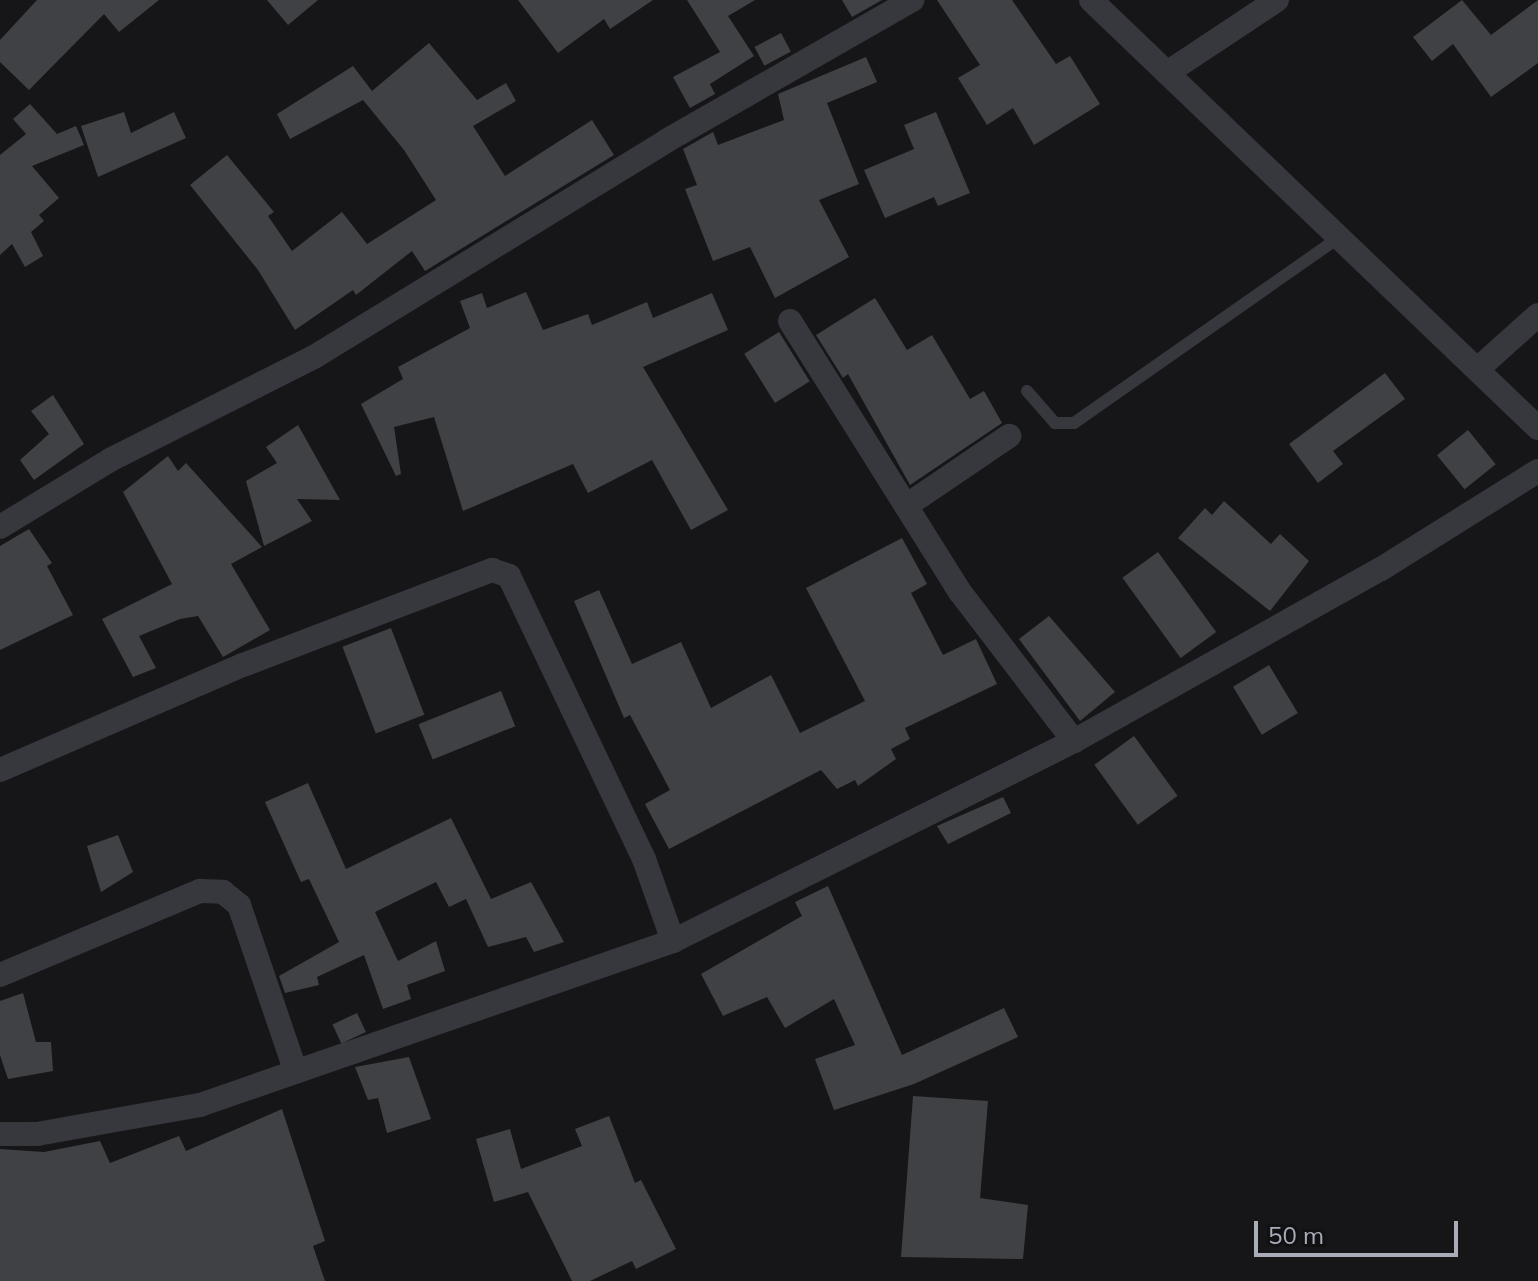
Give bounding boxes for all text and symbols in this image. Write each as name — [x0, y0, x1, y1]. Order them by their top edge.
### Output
scale bar — [1258, 1205, 1462, 1255]
text: 50 m — [1268, 1220, 1324, 1250]

